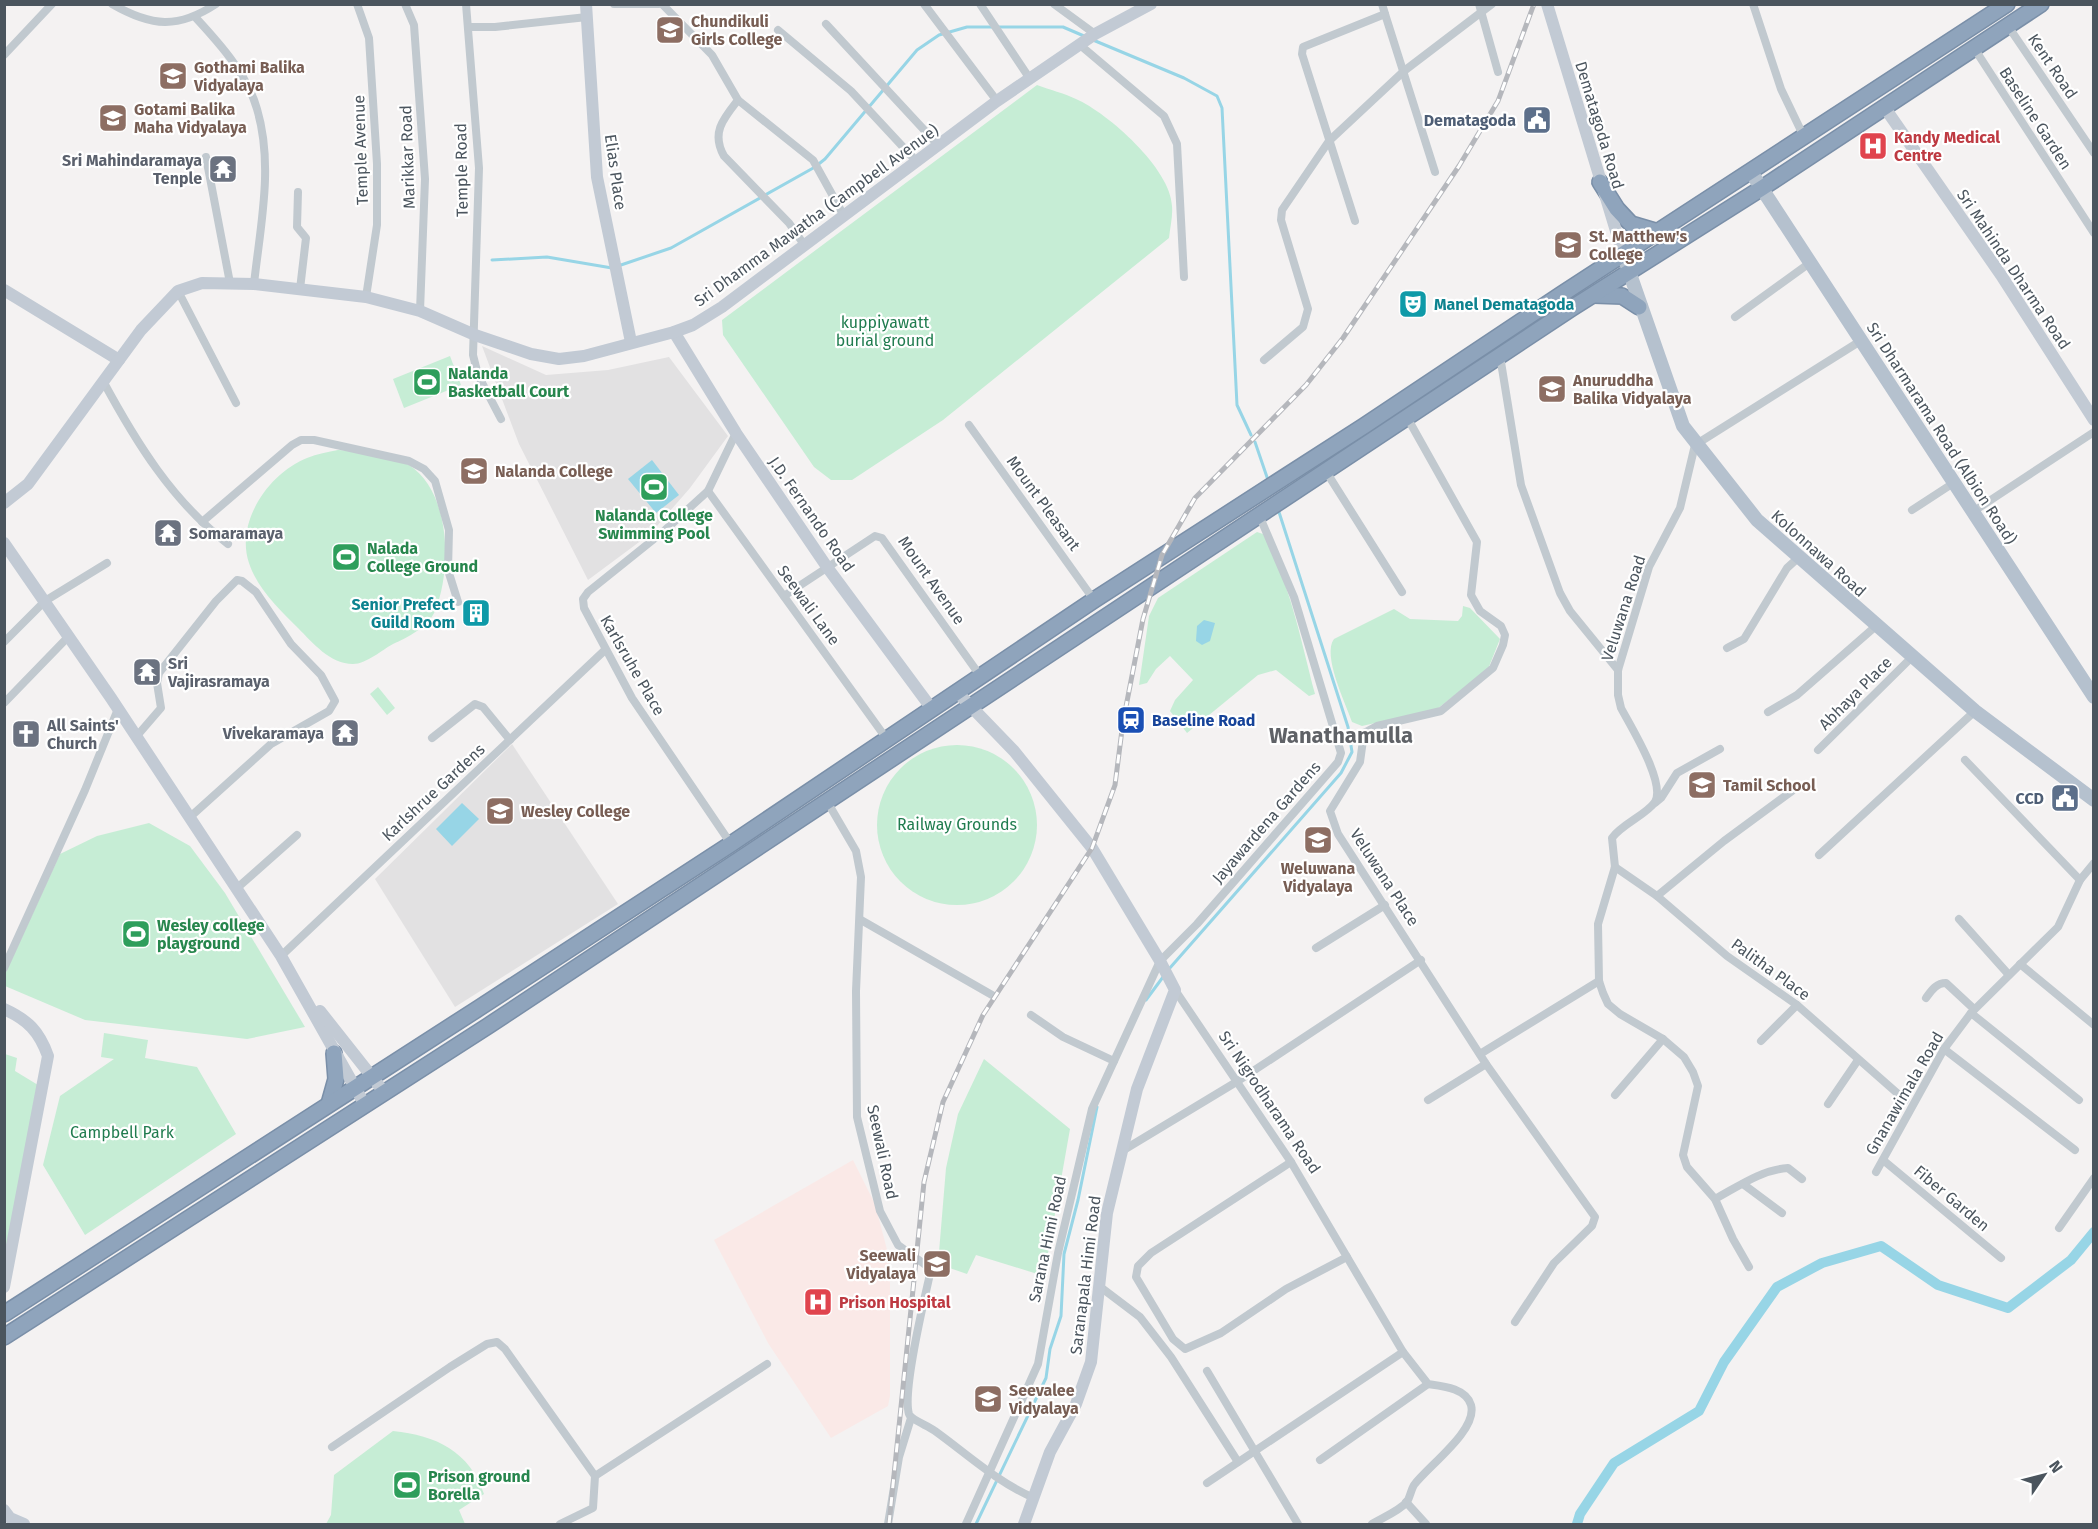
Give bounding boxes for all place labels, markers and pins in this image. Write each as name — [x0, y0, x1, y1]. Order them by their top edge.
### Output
place label: Chundikuli Girls College — [691, 12, 782, 49]
school or university icon: Chundikuli Girls College — [654, 14, 686, 46]
place label: Gothami Balika Vidyalaya — [193, 58, 305, 95]
school or university icon: Gothami Balika Vidyalaya — [157, 60, 189, 92]
place label: Gotami Balika Maha Vidyalaya — [134, 100, 247, 137]
school or university icon: Gotami Balika Maha Vidyalaya — [97, 102, 129, 134]
public building icon: Dematagoda — [1521, 104, 1553, 136]
place label: Dematagoda — [1424, 111, 1516, 130]
place label: Kandy Medical Centre — [1894, 128, 2000, 165]
hospital icon: Kandy Medical Centre — [1857, 130, 1889, 162]
place label: Sri Mahindaramaya Tenple — [62, 151, 202, 188]
temple icon: Sri Mahindaramaya Tenple — [207, 153, 239, 185]
place label: St. Matthew's College — [1589, 227, 1687, 264]
school or university icon: St. Matthew's College — [1552, 229, 1584, 261]
theatre icon: Manel Dematagoda — [1397, 288, 1429, 320]
place label: Manel Dematagoda — [1434, 295, 1574, 314]
place label: Nalanda Basketball Court — [448, 364, 570, 401]
sports icon: Nalanda Basketball Court — [411, 366, 443, 398]
place label: Anuruddha Balika Vidyalaya — [1572, 371, 1692, 408]
school or university icon: Anuruddha Balika Vidyalaya — [1536, 373, 1568, 405]
school or university icon: Nalanda College — [458, 455, 490, 487]
place label: Nalanda College — [495, 462, 613, 481]
sports icon: Nalanda College Swimming Pool — [638, 471, 670, 503]
place label: Nalanda College Swimming Pool — [595, 506, 713, 543]
temple icon: Somaramaya — [152, 517, 184, 549]
place label: Somaramaya — [189, 524, 283, 543]
place label: Nalada College Ground — [367, 539, 478, 576]
sports icon: Nalada College Ground — [330, 541, 362, 573]
place label: Senior Prefect Guild Room — [351, 595, 456, 632]
building icon: Senior Prefect Guild Room — [460, 597, 492, 629]
place label: Sri Vajirasramaya — [167, 654, 270, 691]
temple icon: Sri Vajirasramaya — [131, 656, 163, 688]
station icon: Baseline Road — [1115, 704, 1147, 736]
place label: Baseline Road — [1152, 711, 1255, 730]
place label: All Saints' Church — [46, 716, 119, 753]
temple icon: Vivekaramaya — [329, 717, 361, 749]
church icon: All Saints' Church — [10, 718, 42, 750]
place label: Vivekaramaya — [222, 724, 324, 743]
school or university icon: Tamil School — [1686, 769, 1718, 801]
place label: Tamil School — [1723, 776, 1816, 795]
public building icon: CCD — [2049, 782, 2081, 814]
place label: CCD — [2016, 789, 2044, 808]
school or university icon: Wesley College — [484, 795, 516, 827]
place label: Wesley College — [521, 802, 630, 821]
school or university icon: Weluwana Vidyalaya — [1302, 824, 1334, 856]
place label: Weluwana Vidyalaya — [1281, 859, 1356, 896]
place label: Wesley college playground — [157, 916, 265, 953]
sports icon: Wesley college playground — [120, 918, 152, 950]
place label: Seewali Vidyalaya — [845, 1246, 916, 1283]
school or university icon: Seewali Vidyalaya — [921, 1248, 953, 1280]
hospital icon: Prison Hospital — [802, 1286, 834, 1318]
place label: Prison Hospital — [839, 1293, 951, 1312]
place label: Seevalee Vidyalaya — [1008, 1381, 1079, 1418]
school or university icon: Seevalee Vidyalaya — [972, 1383, 1004, 1415]
place label: Prison ground Borella — [428, 1467, 530, 1504]
sports icon: Prison ground Borella — [391, 1469, 423, 1501]

